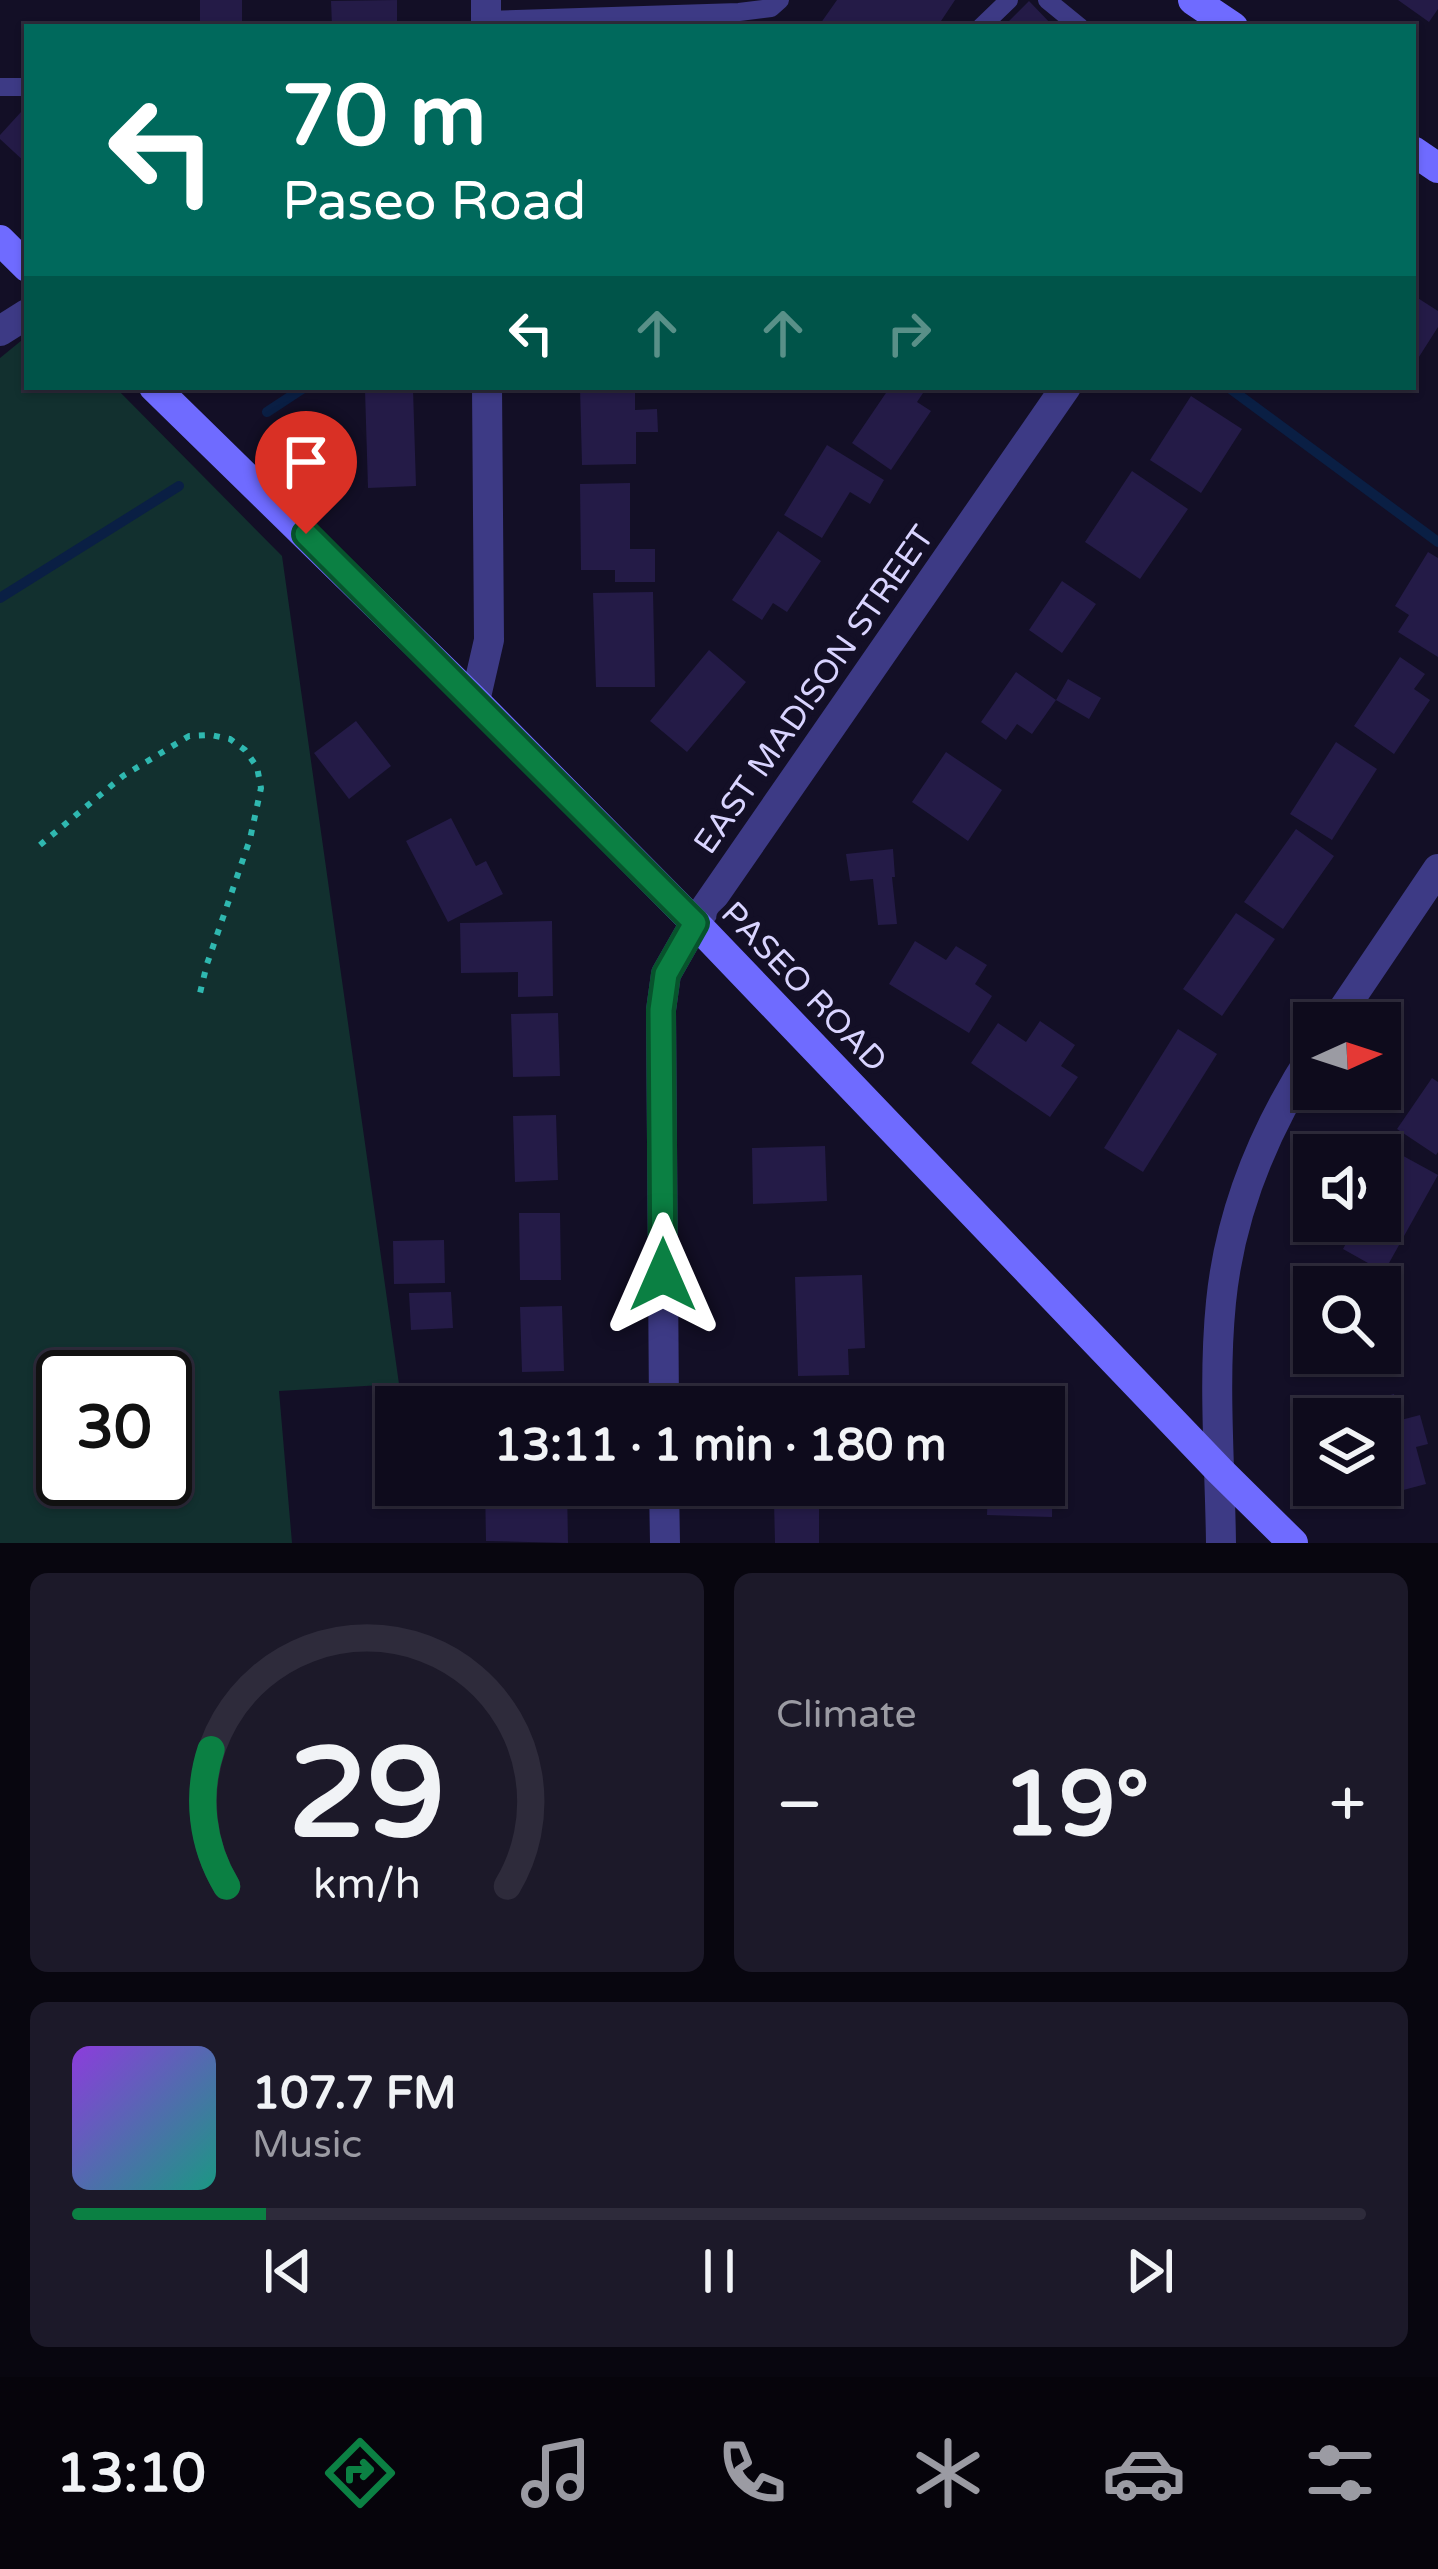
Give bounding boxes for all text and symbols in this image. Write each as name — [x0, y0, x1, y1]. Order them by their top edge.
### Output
text: 70 m — [282, 67, 486, 168]
icon: left — [84, 72, 240, 228]
text: Paseo Road — [282, 169, 586, 234]
icon: left — [498, 300, 564, 366]
icon: ahead — [624, 300, 690, 366]
icon: ahead — [750, 300, 816, 366]
icon: right — [876, 300, 942, 366]
pin — [255, 411, 357, 534]
icon: arrive — [273, 429, 339, 495]
street label: EAST MADISON STREET — [686, 518, 942, 861]
street label: PASEO ROAD — [713, 894, 895, 1080]
north arrow — [1293, 1002, 1401, 1110]
map controls — [1293, 1002, 1401, 1506]
button: sound — [1293, 1134, 1401, 1242]
position arrow — [600, 1212, 726, 1338]
button: search — [1293, 1266, 1401, 1374]
speed limit sign: 30 — [36, 1350, 192, 1506]
button: layers — [1293, 1398, 1401, 1506]
text: 13:11 · 1 min · 180 m — [494, 1419, 946, 1473]
text: Climate — [776, 1691, 916, 1738]
text: 29 — [289, 1720, 445, 1871]
text: 19° — [1002, 1751, 1149, 1860]
text: − — [776, 1765, 823, 1845]
text: + — [1329, 1765, 1366, 1845]
text: km/h — [313, 1858, 421, 1909]
text: 107.7 FM — [252, 2067, 457, 2121]
text: Music — [252, 2121, 362, 2168]
icon: previous — [255, 2238, 321, 2304]
icon: pause — [686, 2238, 752, 2304]
icon: next — [1117, 2238, 1183, 2304]
icon: directions — [318, 2431, 402, 2515]
icon: music — [514, 2431, 598, 2515]
icon: phone — [710, 2431, 794, 2515]
icon: climate — [906, 2431, 990, 2515]
icon: car — [1102, 2431, 1186, 2515]
icon: filters — [1298, 2431, 1382, 2515]
text: 13:10 — [56, 2441, 206, 2506]

